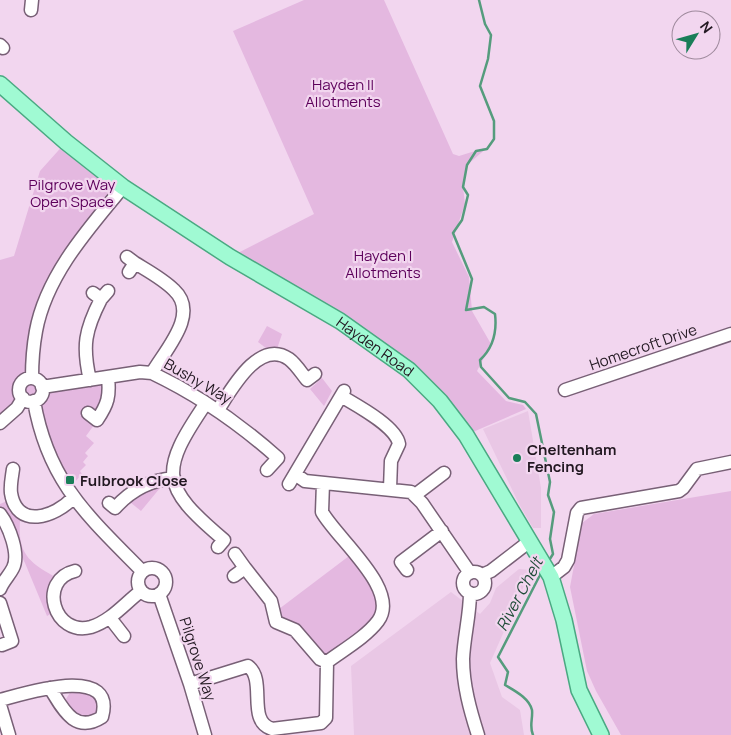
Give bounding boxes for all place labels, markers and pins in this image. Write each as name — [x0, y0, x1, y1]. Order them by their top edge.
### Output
place label: Cheltenham Fencing — [527, 439, 616, 477]
marker: Cheltenham Fencing — [511, 452, 523, 464]
place label: Fulbrook Close — [80, 470, 188, 491]
marker: Fulbrook Close — [64, 474, 76, 486]

